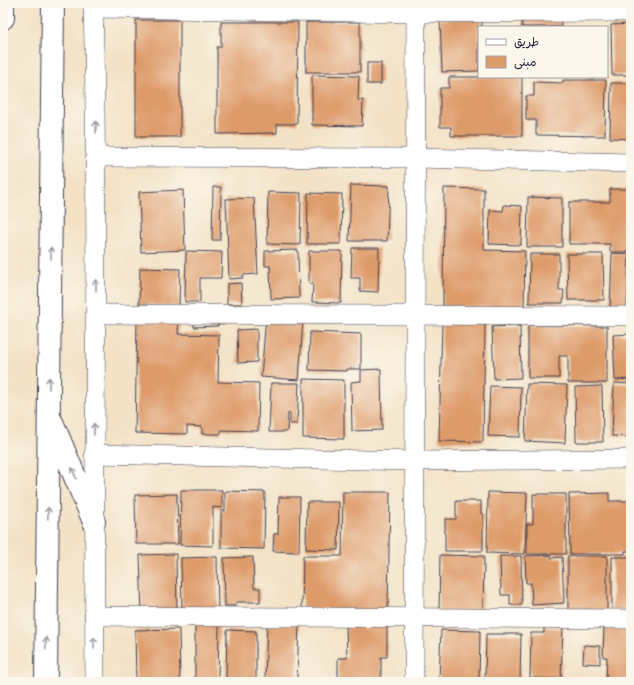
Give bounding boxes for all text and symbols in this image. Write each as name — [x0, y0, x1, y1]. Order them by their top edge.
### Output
legend — [478, 26, 608, 78]
text: طريق — [514, 34, 539, 49]
text: مبنى — [514, 54, 537, 70]
one-way arrow — [92, 121, 99, 134]
one-way arrow — [47, 247, 55, 260]
one-way arrow — [92, 279, 100, 292]
one-way arrow — [45, 377, 53, 390]
one-way arrow — [91, 423, 98, 436]
one-way arrow — [70, 468, 77, 480]
one-way arrow — [44, 507, 52, 520]
one-way arrow — [42, 637, 50, 650]
one-way arrow — [90, 637, 98, 650]

